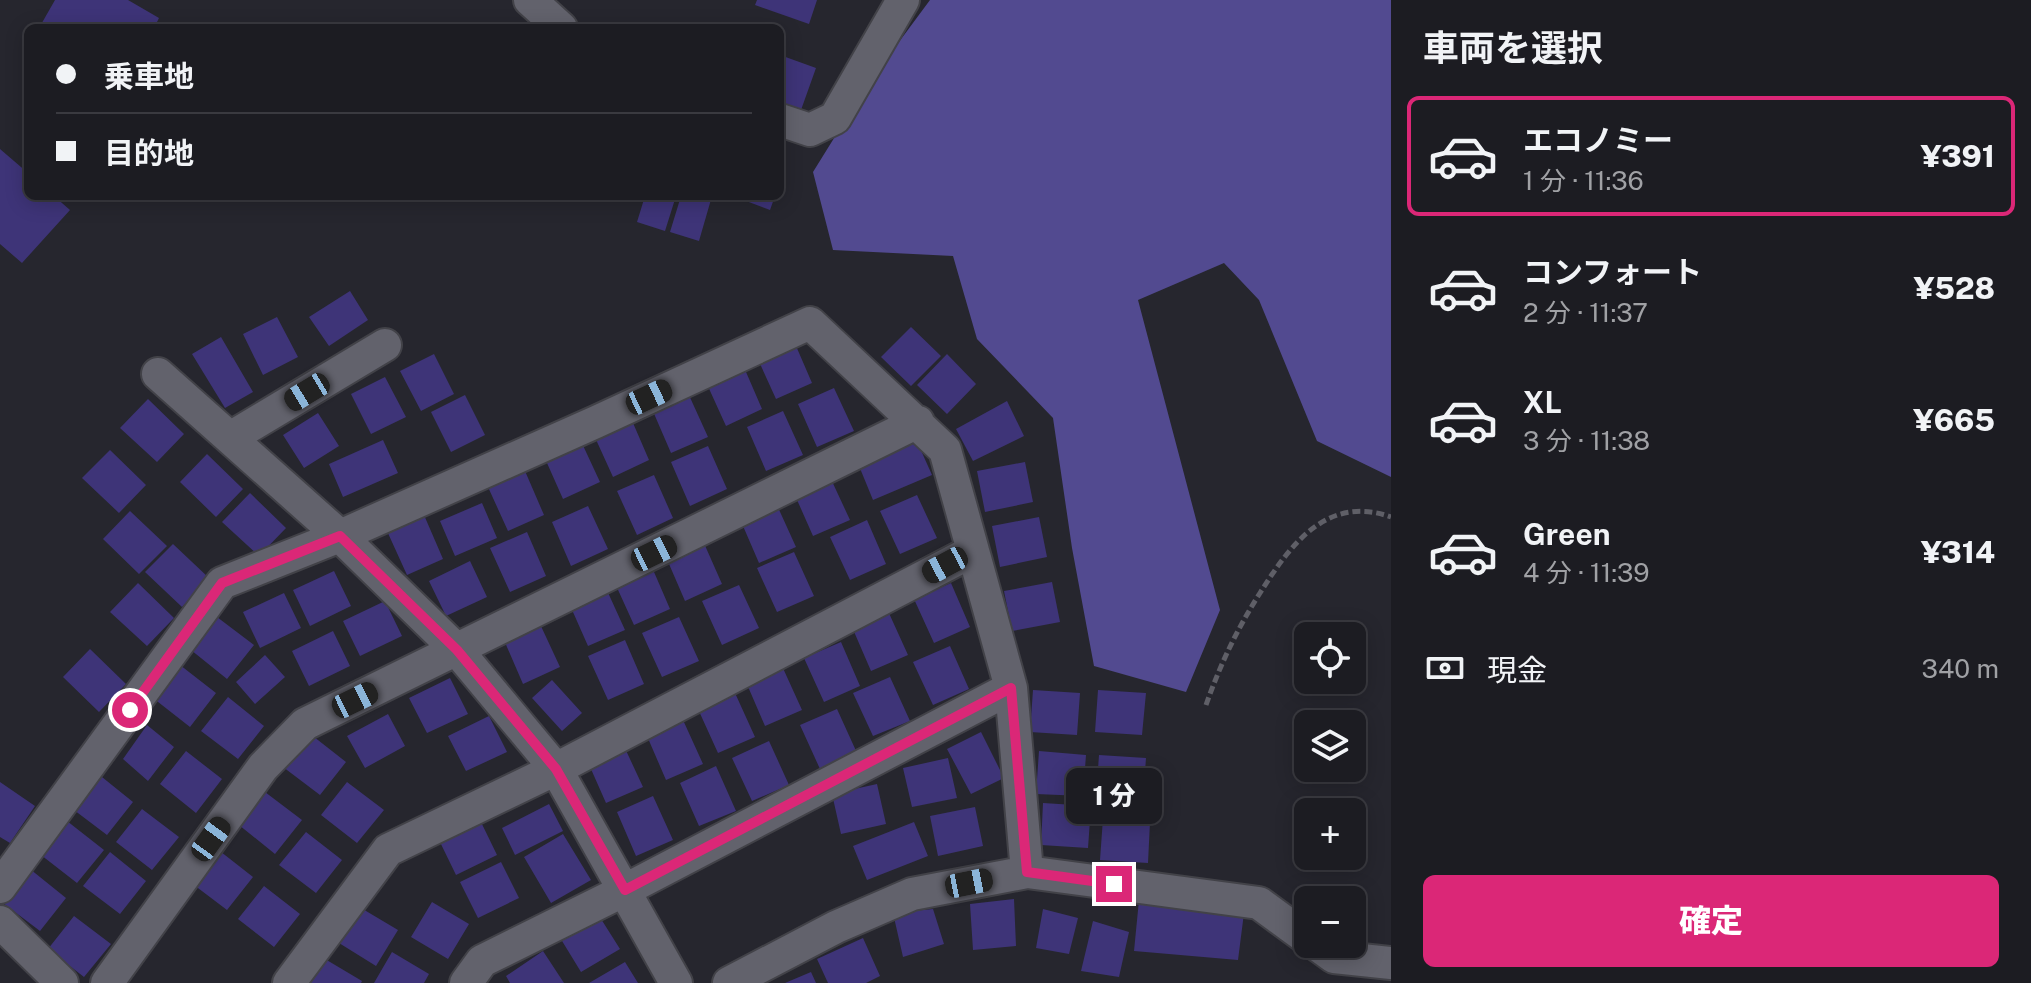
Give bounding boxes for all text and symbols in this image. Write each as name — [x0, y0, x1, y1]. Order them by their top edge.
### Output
text: 車両を選択 — [1423, 27, 1603, 69]
text: 乗車地 — [104, 58, 194, 94]
icon: car — [1427, 120, 1499, 192]
text: エコノミー — [1523, 122, 1673, 158]
text: 目的地 — [104, 135, 194, 171]
text: ¥391 — [1921, 138, 1995, 174]
text: 1 分 · 11:36 — [1523, 165, 1644, 196]
icon: car — [1427, 252, 1499, 324]
text: コンフォート — [1523, 254, 1702, 290]
text: ¥528 — [1914, 270, 1995, 306]
text: 2 分 · 11:37 — [1523, 297, 1648, 328]
car — [280, 369, 334, 415]
car — [622, 376, 676, 418]
icon: car — [1427, 384, 1499, 456]
text: XL — [1523, 384, 1562, 420]
text: ¥665 — [1913, 402, 1995, 438]
text: 3 分 · 11:38 — [1523, 425, 1650, 456]
icon: car — [1427, 516, 1499, 588]
text: Green — [1523, 516, 1610, 552]
car — [627, 532, 681, 574]
text: ¥314 — [1921, 534, 1995, 570]
car — [918, 543, 972, 587]
text: 4 分 · 11:39 — [1523, 557, 1650, 588]
map controls — [1294, 622, 1366, 958]
button: locate — [1294, 622, 1366, 694]
icon: cash — [1423, 646, 1467, 690]
text: 現金 — [1487, 652, 1547, 688]
text: 340 m — [1922, 653, 1999, 684]
car — [328, 679, 382, 721]
route start — [112, 692, 148, 728]
button: layers — [1294, 710, 1366, 782]
callout: 1 分 — [1066, 768, 1162, 824]
text: 1 分 — [1092, 780, 1136, 811]
button: + — [1294, 798, 1366, 870]
car — [187, 813, 235, 865]
route end — [1096, 866, 1132, 902]
car — [943, 867, 995, 899]
button: 確定 — [1423, 875, 1999, 967]
button: − — [1294, 886, 1366, 958]

